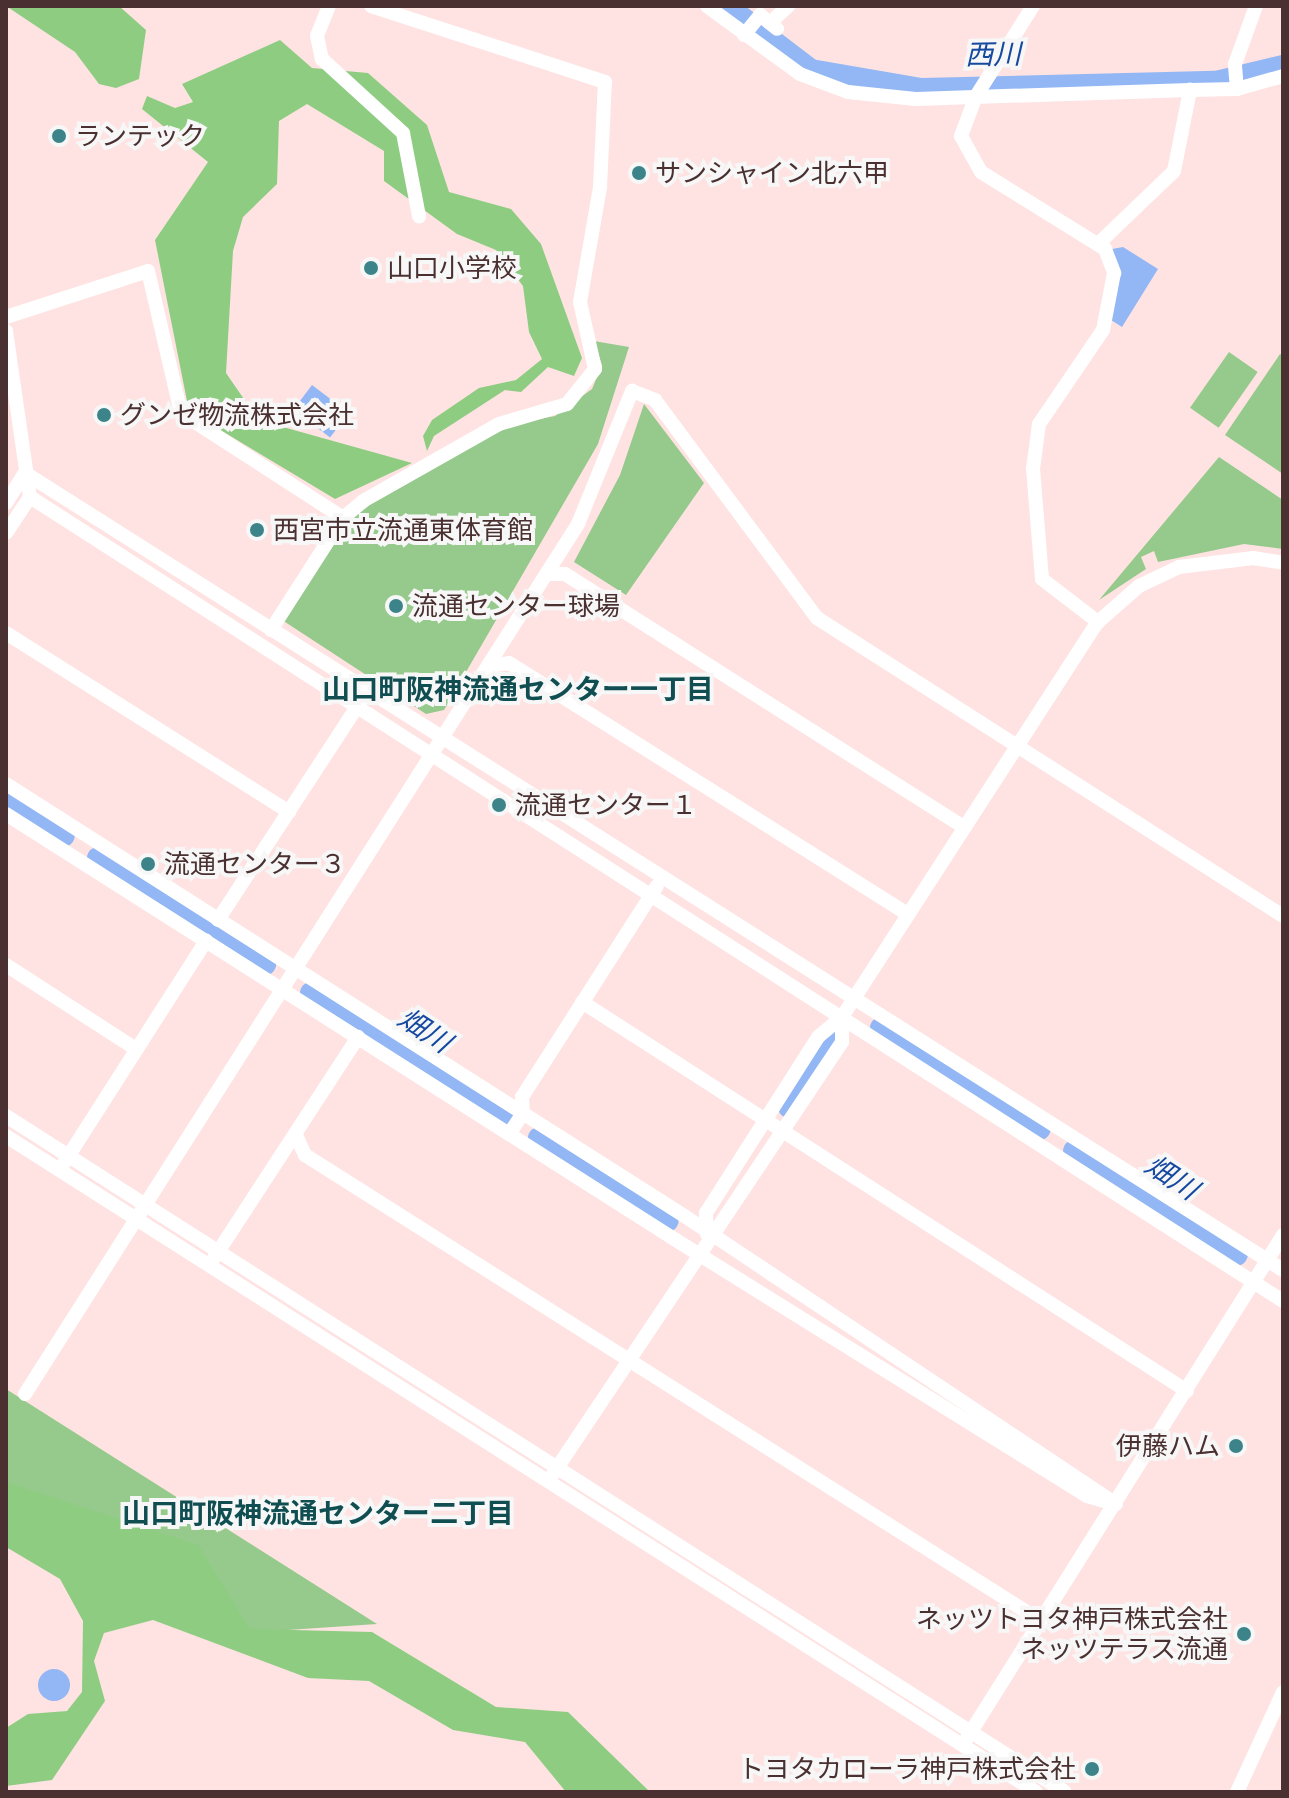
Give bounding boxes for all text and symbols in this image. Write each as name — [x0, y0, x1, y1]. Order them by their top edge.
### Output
water label: 西川 — [965, 37, 1021, 71]
place label: ランテック — [75, 120, 205, 152]
marker: ランテック — [50, 127, 68, 145]
place label: サンシャイン北六甲 — [655, 157, 889, 189]
marker: サンシャイン北六甲 — [630, 164, 648, 182]
place label: 山口小学校 — [387, 252, 517, 284]
marker: 山口小学校 — [362, 259, 380, 277]
place label: グンゼ物流株式会社 — [120, 399, 354, 431]
marker: グンゼ物流株式会社 — [95, 406, 113, 424]
place label: 西宮市立流通東体育館 — [273, 514, 533, 546]
marker: 西宮市立流通東体育館 — [248, 521, 266, 539]
place label: 流通センター球場 — [412, 590, 620, 622]
marker: 流通センター球場 — [387, 597, 405, 615]
district label: 山口町阪神流通センター一丁目 — [322, 672, 714, 706]
place label: 流通センター１ — [515, 789, 697, 821]
marker: 流通センター１ — [490, 796, 508, 814]
place label: 流通センター３ — [164, 848, 346, 880]
marker: 流通センター３ — [139, 855, 157, 873]
water label: 畑川 — [392, 1001, 458, 1059]
water label: 畑川 — [1139, 1148, 1205, 1206]
place label: 伊藤ハム — [1116, 1430, 1220, 1462]
marker: 伊藤ハム — [1227, 1437, 1245, 1455]
district label: 山口町阪神流通センター二丁目 — [122, 1496, 514, 1530]
place label: ネッツトヨタ神戸株式会社 ネッツテラス流通 — [916, 1603, 1228, 1664]
marker: ネッツトヨタ神戸株式会社 ネッツテラス流通 — [1235, 1625, 1253, 1643]
place label: トヨタカローラ神戸株式会社 — [738, 1753, 1076, 1785]
marker: トヨタカローラ神戸株式会社 — [1083, 1760, 1101, 1778]

